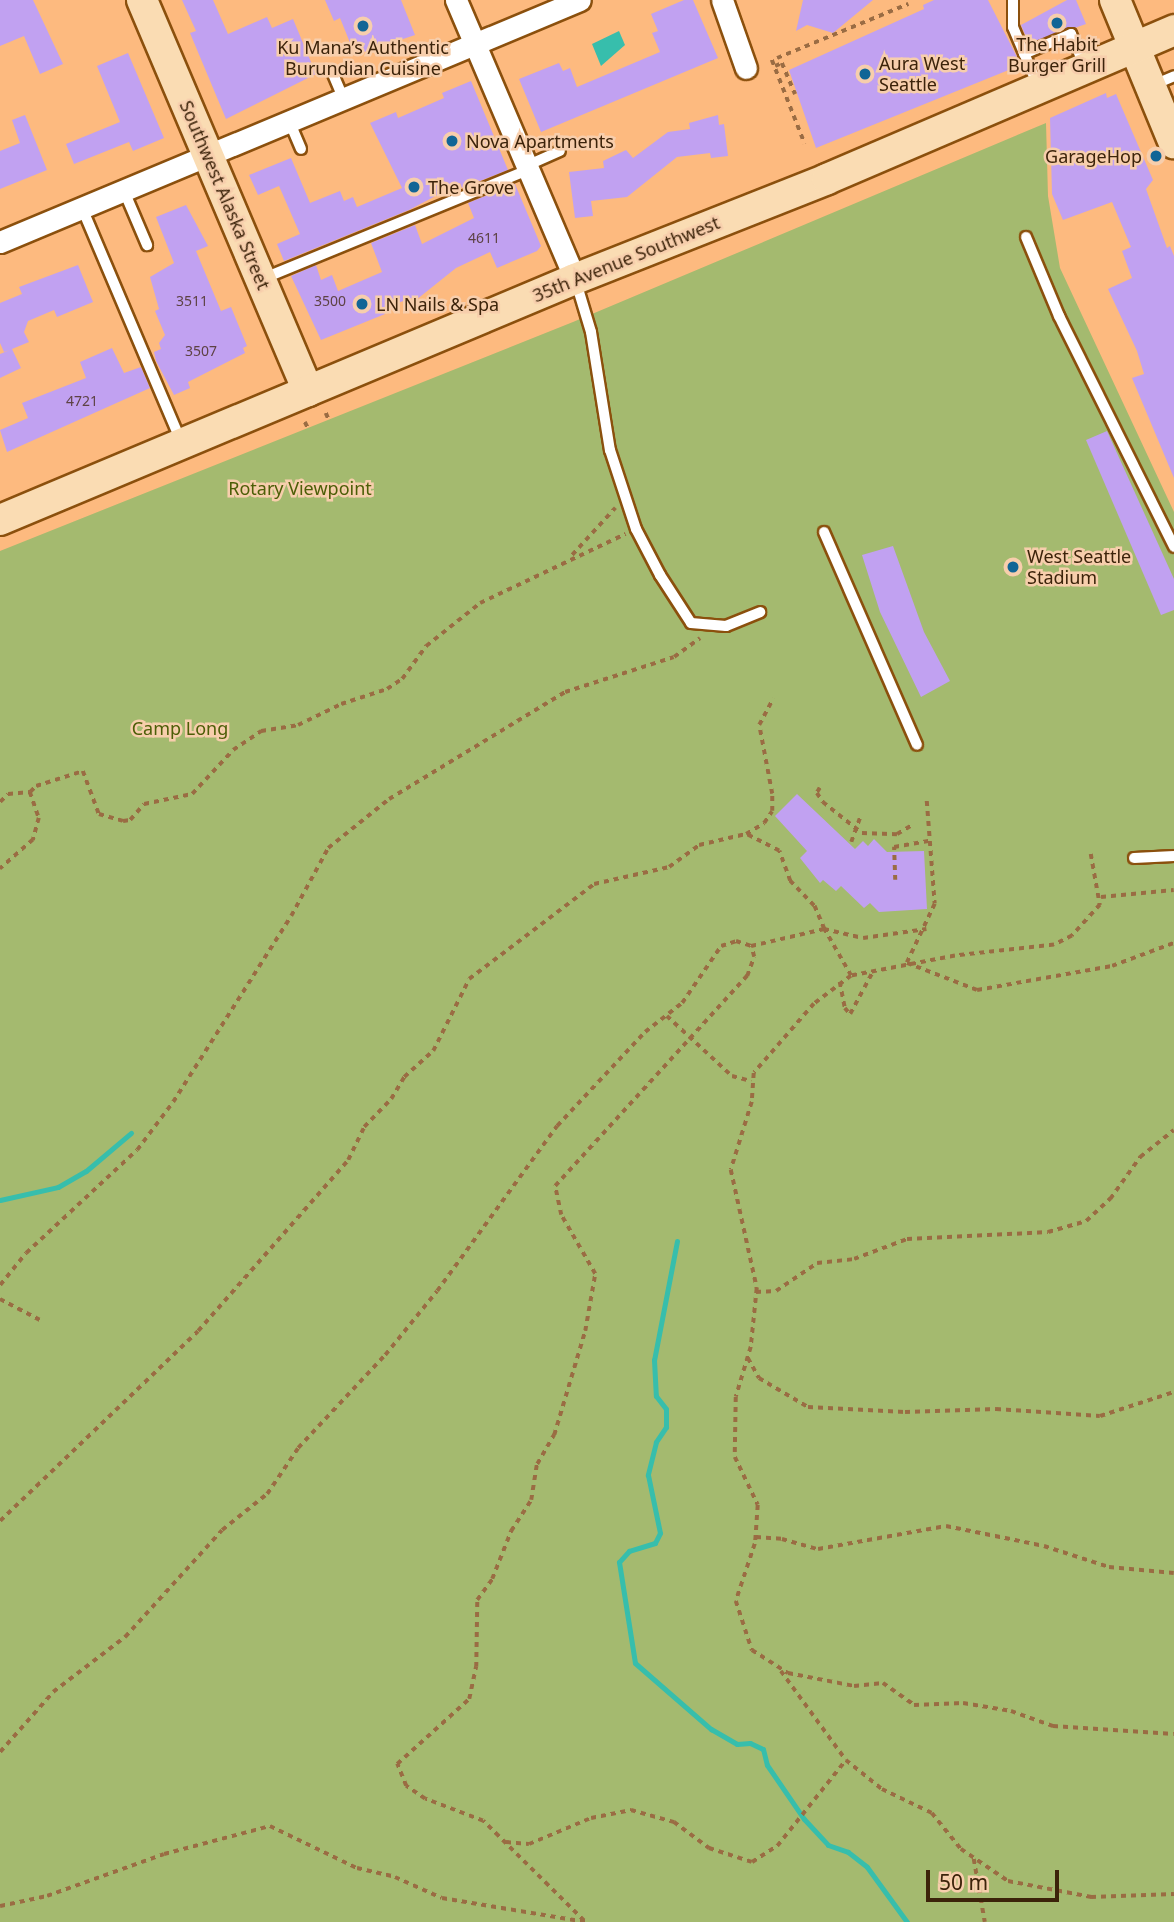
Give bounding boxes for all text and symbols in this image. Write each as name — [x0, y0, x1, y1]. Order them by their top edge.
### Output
marker: The Habit Burger Grill — [1049, 15, 1065, 31]
marker: Ku Mana’s Authentic Burundian Cuisine — [355, 18, 371, 34]
place label: The Habit Burger Grill — [1008, 34, 1106, 76]
place label: Ku Mana’s Authentic Burundian Cuisine — [277, 37, 449, 80]
place label: Aura West Seattle — [879, 53, 965, 96]
marker: Aura West Seattle — [857, 66, 873, 82]
street label: Southwest Alaska Street — [175, 97, 275, 293]
place label: Nova Apartments — [466, 130, 614, 152]
marker: Nova Apartments — [444, 133, 460, 149]
place label: GarageHop — [1045, 145, 1142, 167]
marker: GarageHop — [1148, 148, 1164, 164]
place label: The Grove — [428, 176, 514, 198]
marker: The Grove — [406, 179, 422, 195]
street label: 35th Avenue Southwest — [529, 212, 723, 306]
house number: 4611 — [468, 230, 500, 246]
house number: 3511 — [176, 293, 208, 309]
house number: 3500 — [314, 293, 346, 309]
place label: LN Nails & Spa — [376, 293, 499, 315]
marker: LN Nails & Spa — [354, 296, 370, 312]
house number: 3507 — [185, 343, 217, 359]
house number: 4721 — [66, 393, 98, 409]
park label: Rotary Viewpoint — [228, 477, 372, 499]
place label: West Seattle Stadium — [1027, 546, 1131, 588]
marker: West Seattle Stadium — [1005, 559, 1021, 575]
park label: Camp Long — [132, 717, 228, 739]
scale bar — [929, 1856, 1062, 1900]
text: 50 m — [939, 1868, 988, 1896]

